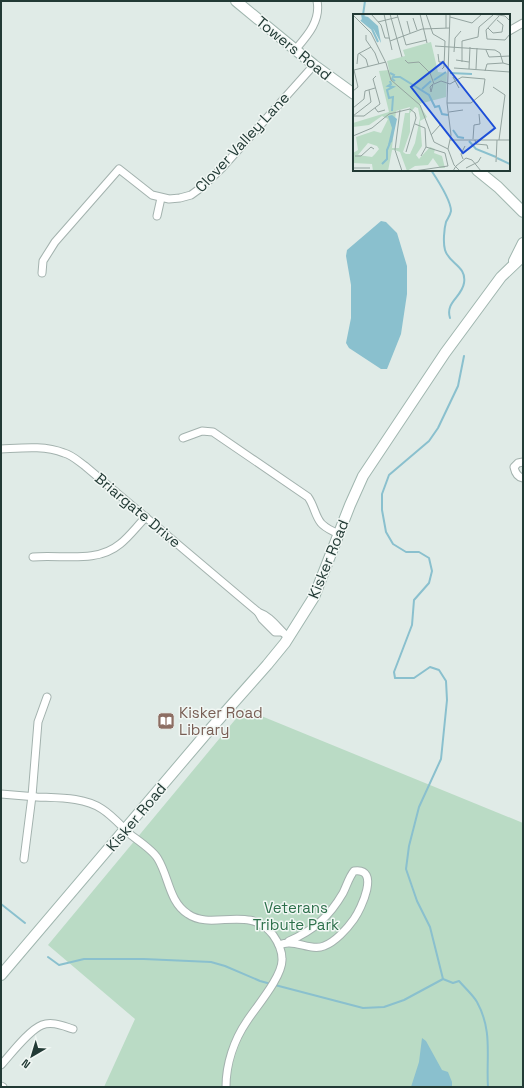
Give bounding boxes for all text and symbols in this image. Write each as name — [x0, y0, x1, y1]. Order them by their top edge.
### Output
street label: Towers Road — [253, 12, 335, 84]
inset map — [353, 14, 510, 171]
street label: Clover Valley Lane — [191, 88, 293, 196]
street label: Briargate Drive — [91, 469, 185, 552]
street label: Kisker Road — [304, 517, 352, 601]
place label: Kisker Road Library — [179, 703, 263, 739]
library icon: Kisker Road Library — [156, 711, 176, 731]
street label: Kisker Road — [102, 779, 170, 855]
park label: Veterans Tribute Park — [253, 898, 339, 934]
north arrow — [12, 1036, 52, 1076]
text: N — [19, 1056, 33, 1072]

